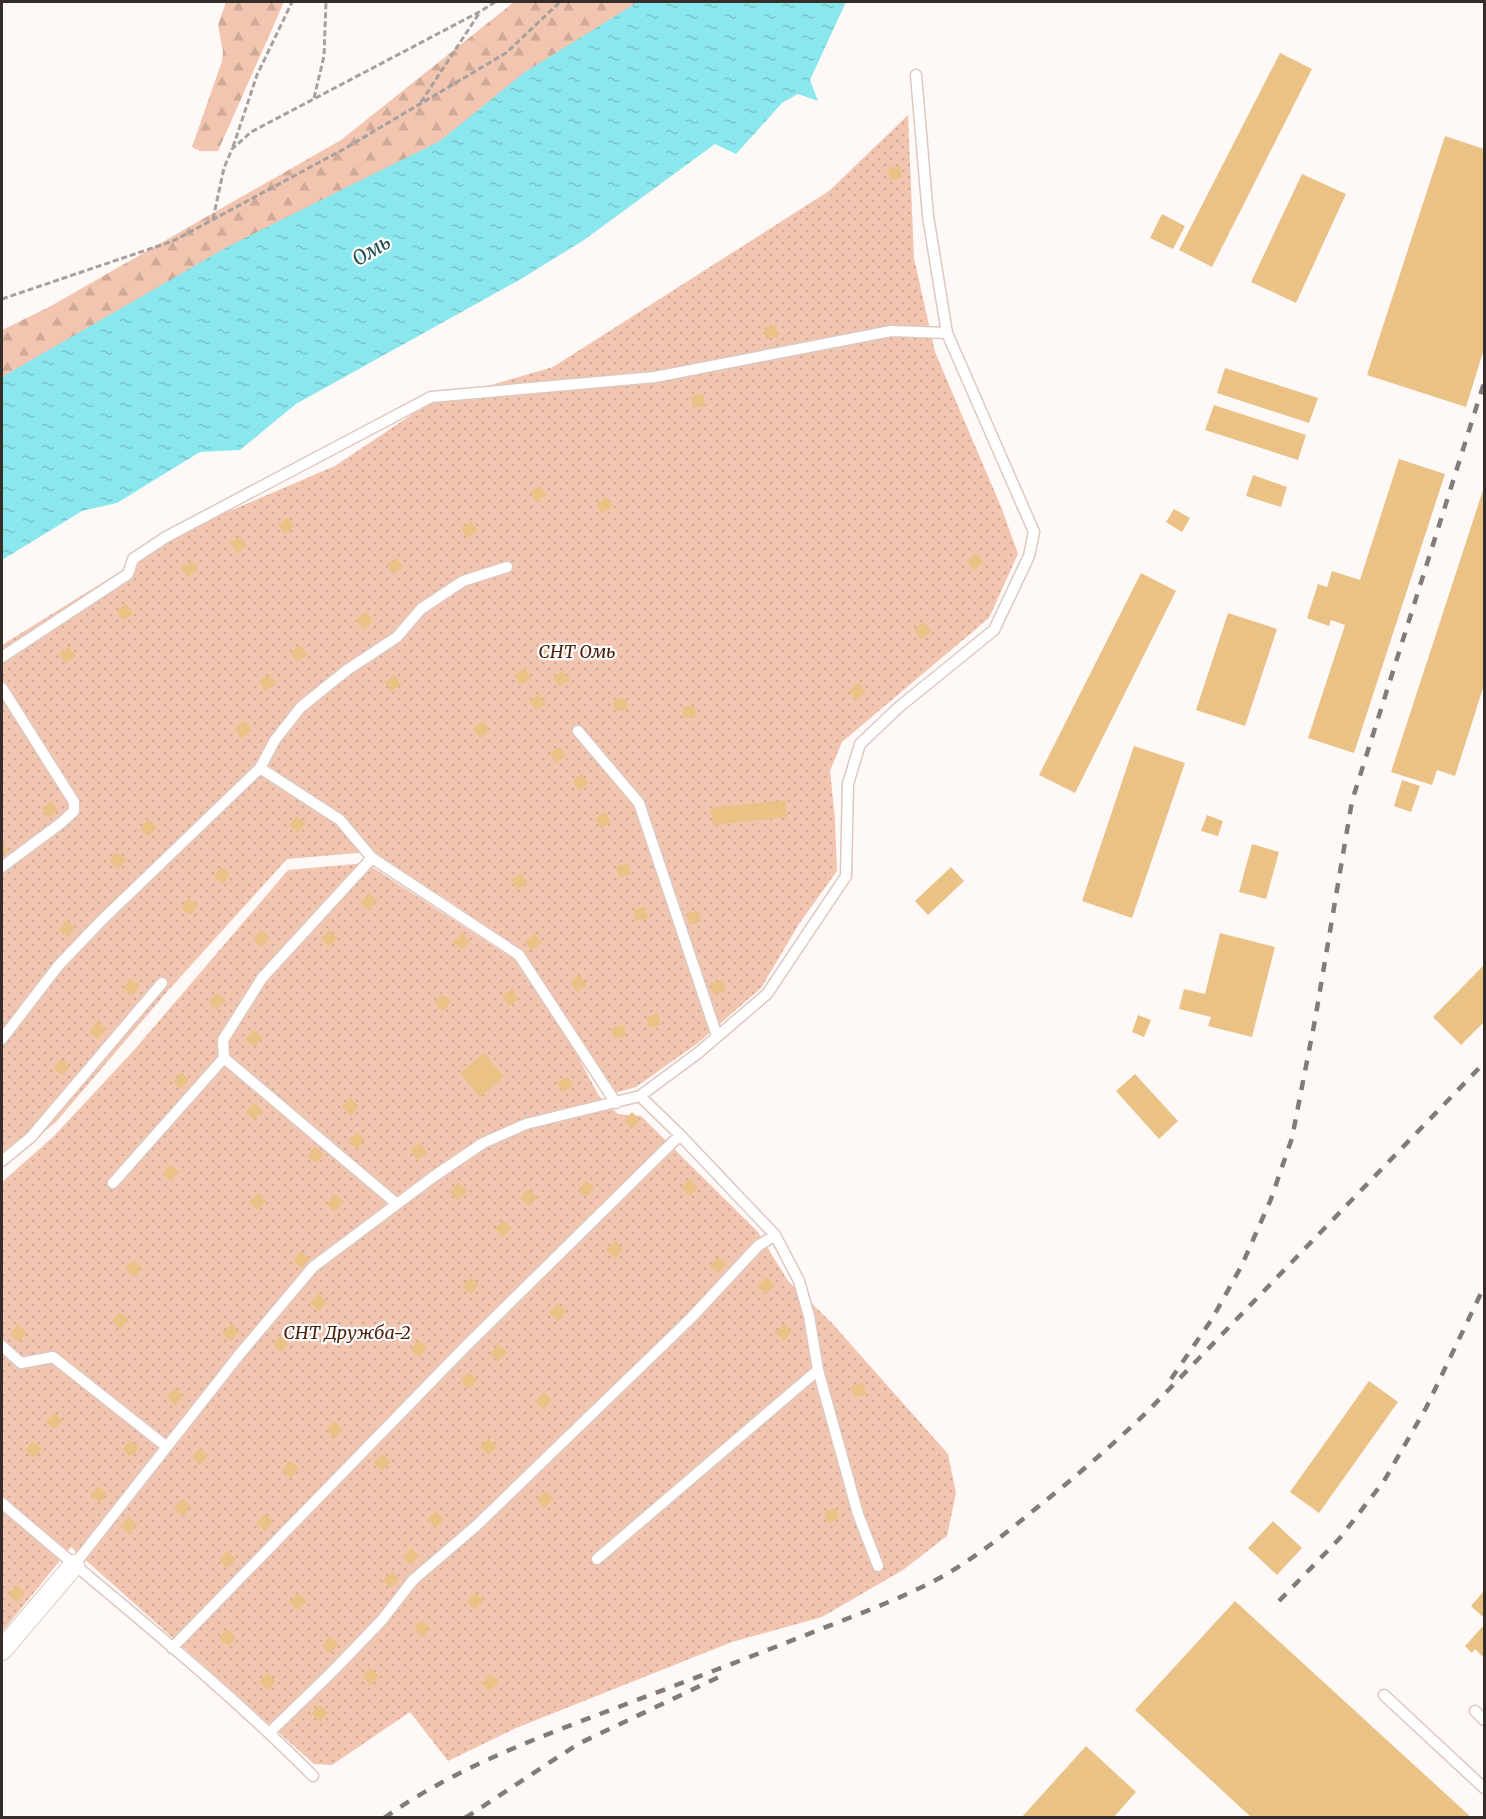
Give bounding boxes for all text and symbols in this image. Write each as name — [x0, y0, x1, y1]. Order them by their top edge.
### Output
water label: Омь — [347, 229, 395, 271]
park label: СНТ Омь — [538, 640, 616, 663]
park label: СНТ Дружба-2 — [283, 1321, 411, 1344]

